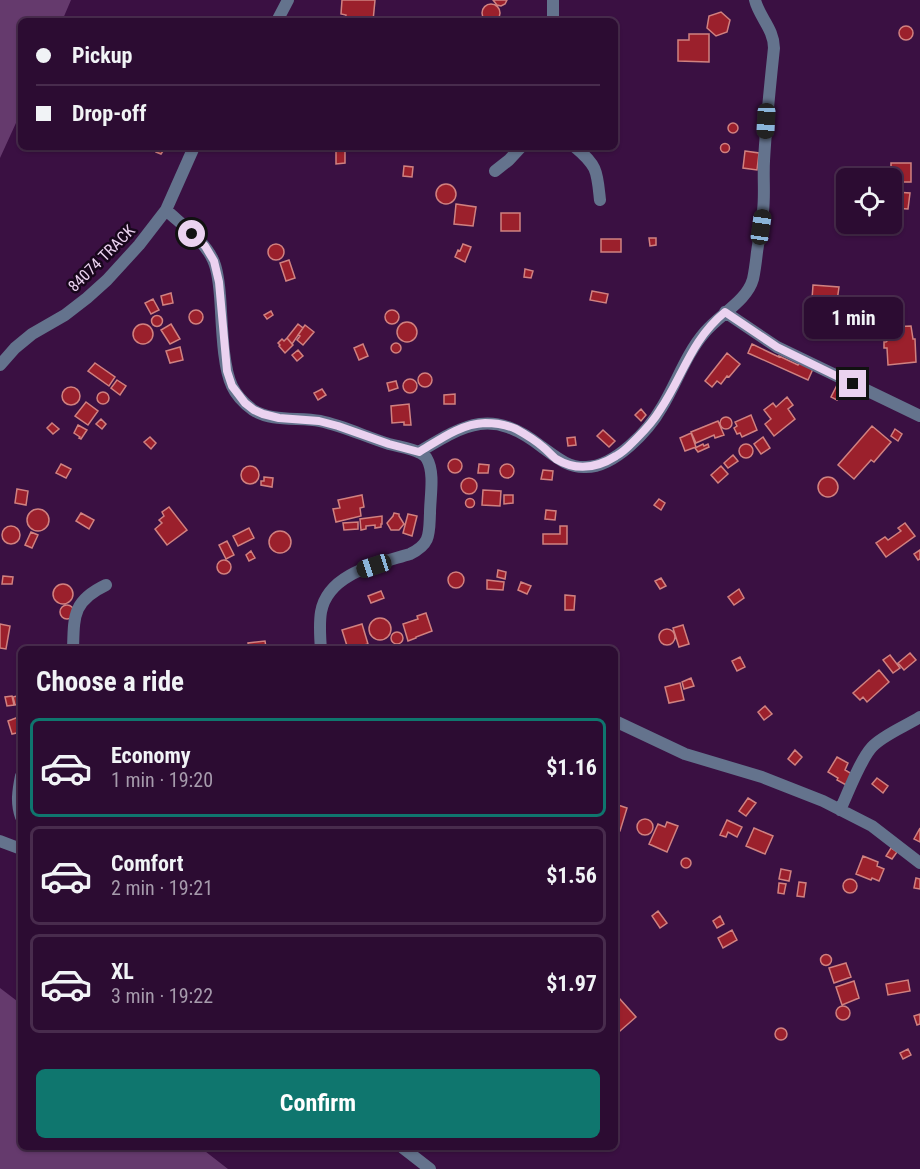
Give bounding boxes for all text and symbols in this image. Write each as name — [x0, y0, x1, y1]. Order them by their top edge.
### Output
text: Pickup — [72, 43, 132, 68]
text: Drop-off — [72, 101, 146, 126]
car — [756, 103, 776, 139]
map controls — [836, 168, 902, 234]
button: locate — [836, 168, 902, 234]
car — [750, 208, 772, 246]
route start — [178, 220, 205, 247]
street label: 84074 TRACK — [64, 221, 139, 296]
callout: 1 min — [804, 297, 902, 339]
text: 1 min — [831, 306, 876, 330]
route end — [839, 370, 866, 397]
car — [354, 552, 394, 580]
text: Choose a ride — [36, 666, 184, 698]
icon: car — [39, 741, 93, 795]
text: Economy — [111, 743, 191, 768]
text: $1.16 — [546, 755, 597, 780]
text: 1 min · 19:20 — [111, 768, 213, 792]
icon: car — [39, 849, 93, 903]
text: Comfort — [111, 851, 184, 876]
text: $1.56 — [546, 863, 597, 888]
text: 2 min · 19:21 — [111, 876, 213, 900]
icon: car — [39, 957, 93, 1011]
text: XL — [111, 959, 134, 984]
text: $1.97 — [546, 971, 597, 996]
text: 3 min · 19:22 — [111, 984, 213, 1008]
button: Confirm — [36, 1069, 600, 1138]

